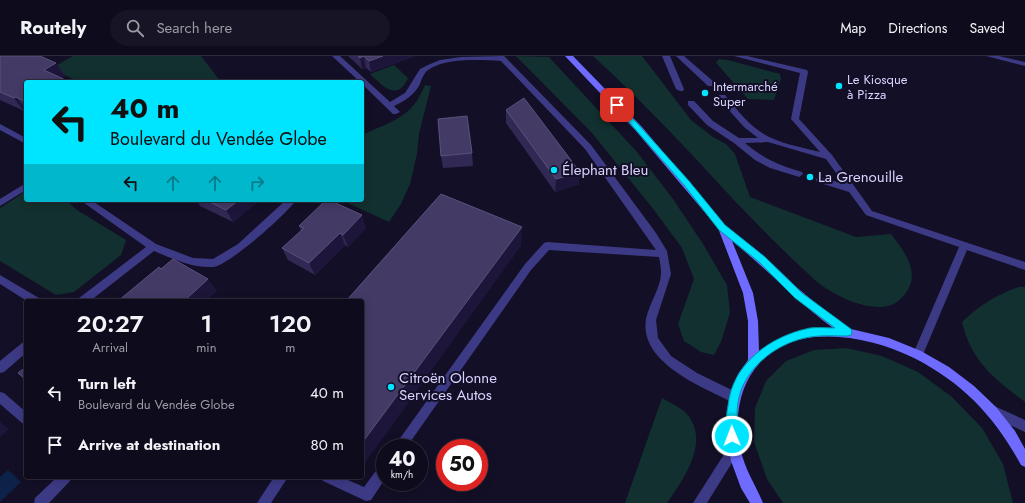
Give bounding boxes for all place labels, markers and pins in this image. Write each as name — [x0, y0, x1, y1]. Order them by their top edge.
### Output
place label: Le Kiosque à Pizza — [847, 70, 908, 104]
place label: Intermarché Super — [713, 77, 778, 111]
marker: Le Kiosque à Pizza — [834, 81, 844, 91]
pin — [600, 88, 634, 122]
marker: Intermarché Super — [700, 88, 710, 98]
place label: Élephant Bleu — [562, 159, 648, 181]
marker: Élephant Bleu — [549, 165, 559, 175]
place label: La Grenouille — [818, 166, 903, 188]
marker: La Grenouille — [805, 172, 815, 182]
place label: Citroën Olonne Services Autos — [399, 367, 497, 406]
marker: Citroën Olonne Services Autos — [386, 382, 396, 392]

